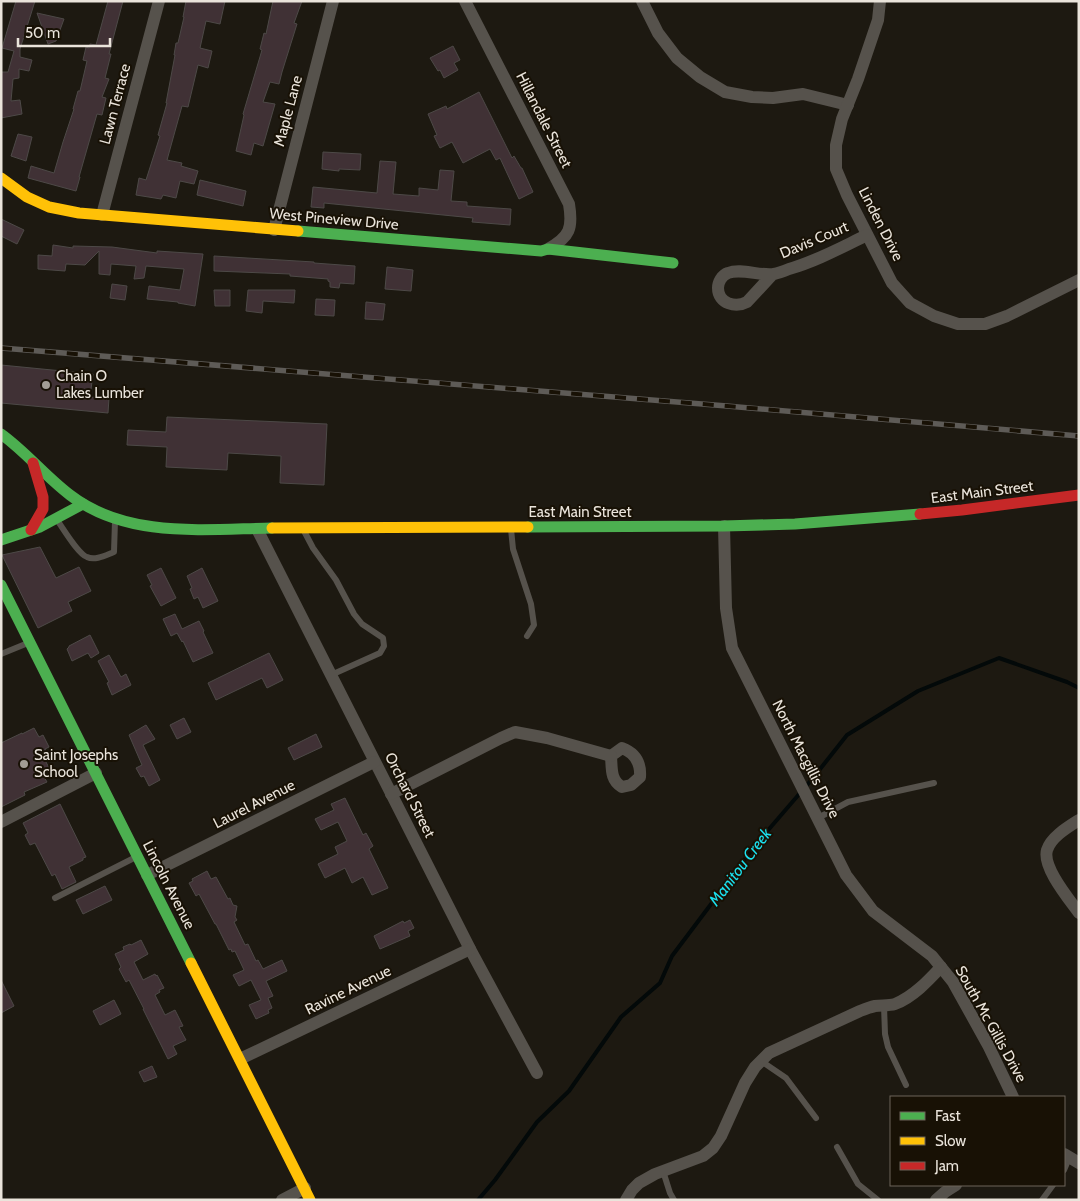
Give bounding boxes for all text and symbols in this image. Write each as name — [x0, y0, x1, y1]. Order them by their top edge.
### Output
scale bar — [18, 15, 110, 47]
text: 50 m — [25, 24, 60, 42]
street label: Lawn Terrace — [96, 61, 134, 146]
street label: Hillandale Street — [512, 69, 576, 171]
street label: Maple Lane — [270, 73, 306, 149]
street label: Linden Drive — [855, 184, 907, 264]
street label: West Pineview Drive — [269, 204, 400, 234]
street label: Davis Court — [777, 217, 851, 263]
place label: Chain O Lakes Lumber — [56, 367, 144, 402]
marker: Chain O Lakes Lumber — [40, 379, 52, 391]
street label: East Main Street — [930, 477, 1034, 507]
street label: East Main Street — [529, 503, 631, 521]
street label: North Macgillis Drive — [768, 697, 844, 821]
place label: Saint Josephs School — [34, 746, 118, 781]
street label: Orchard Street — [381, 750, 439, 840]
marker: Saint Josephs School — [18, 758, 30, 770]
street label: Laurel Avenue — [210, 776, 298, 832]
water label: Manitou Creek — [704, 824, 776, 910]
street label: Lincoln Avenue — [139, 838, 199, 933]
street label: Ravine Avenue — [302, 961, 394, 1019]
street label: South Mc Gillis Drive — [952, 963, 1031, 1086]
legend — [890, 1096, 1065, 1186]
text: Fast — [935, 1107, 960, 1125]
text: Slow — [935, 1132, 966, 1150]
text: Jam — [934, 1157, 959, 1175]

